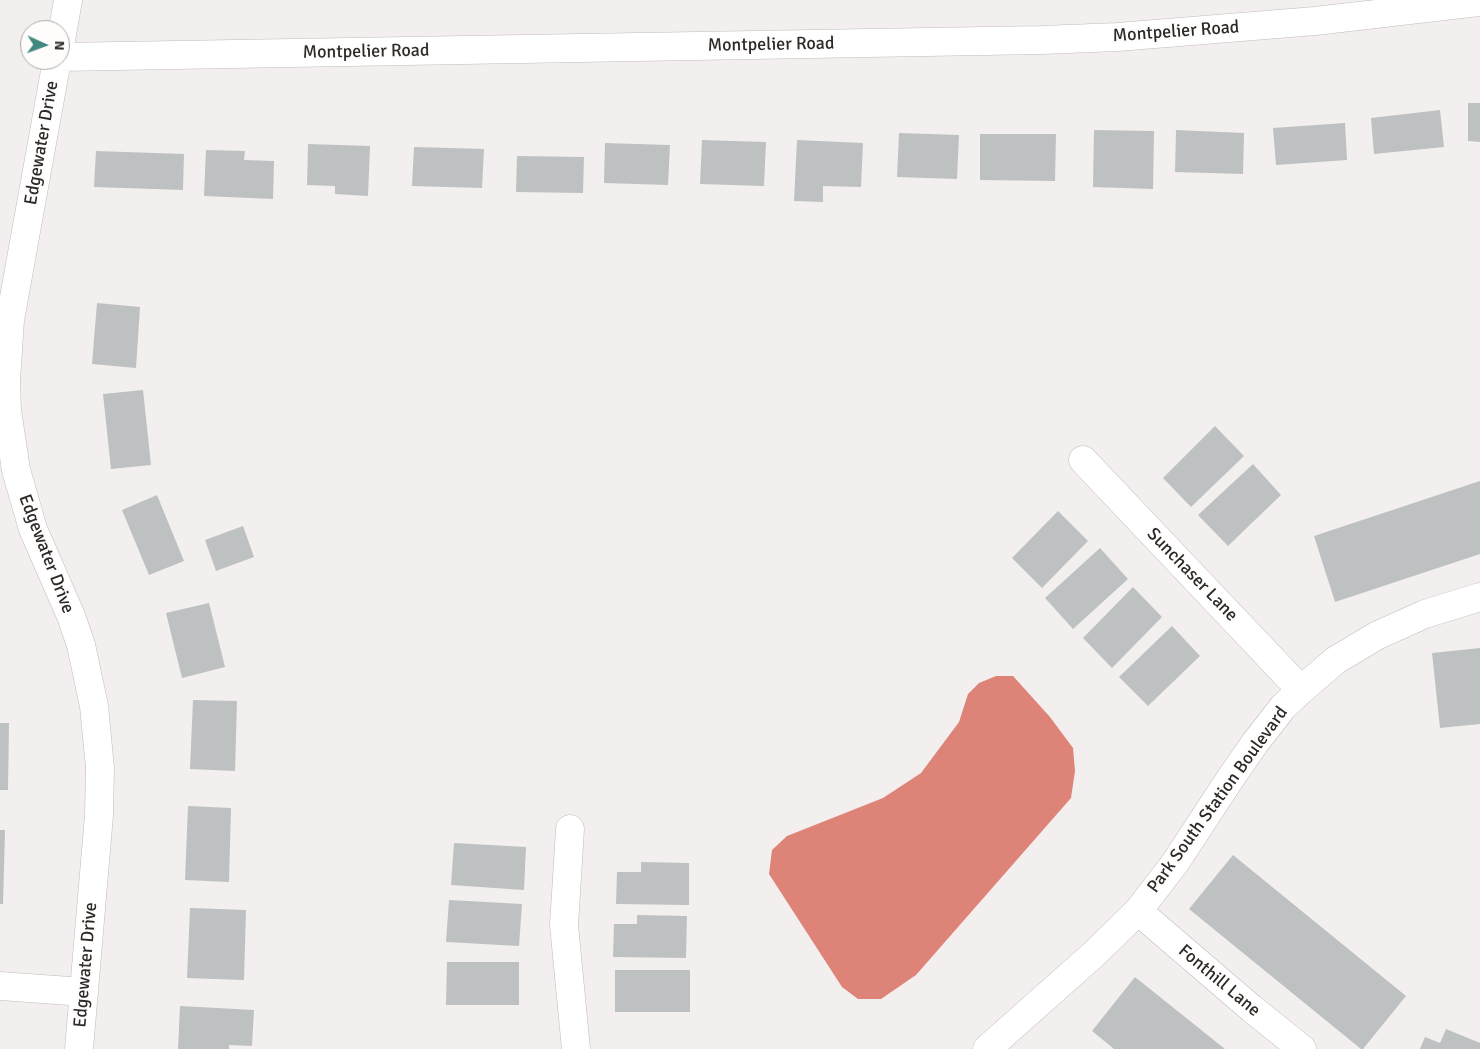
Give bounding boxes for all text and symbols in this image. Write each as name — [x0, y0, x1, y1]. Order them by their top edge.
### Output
street label: Montpelier Road — [1112, 17, 1240, 47]
north arrow — [20, 20, 70, 70]
street label: Montpelier Road — [707, 33, 835, 57]
text: N — [51, 40, 68, 51]
street label: Montpelier Road — [302, 40, 430, 64]
street label: Edgewater Drive — [20, 79, 64, 207]
street label: Edgewater Drive — [13, 492, 79, 616]
street label: Sunchaser Lane — [1142, 524, 1242, 626]
street label: Park South Station Boulevard — [1143, 703, 1293, 897]
street label: Edgewater Drive — [70, 902, 102, 1028]
street label: Fonthill Lane — [1174, 940, 1264, 1022]

